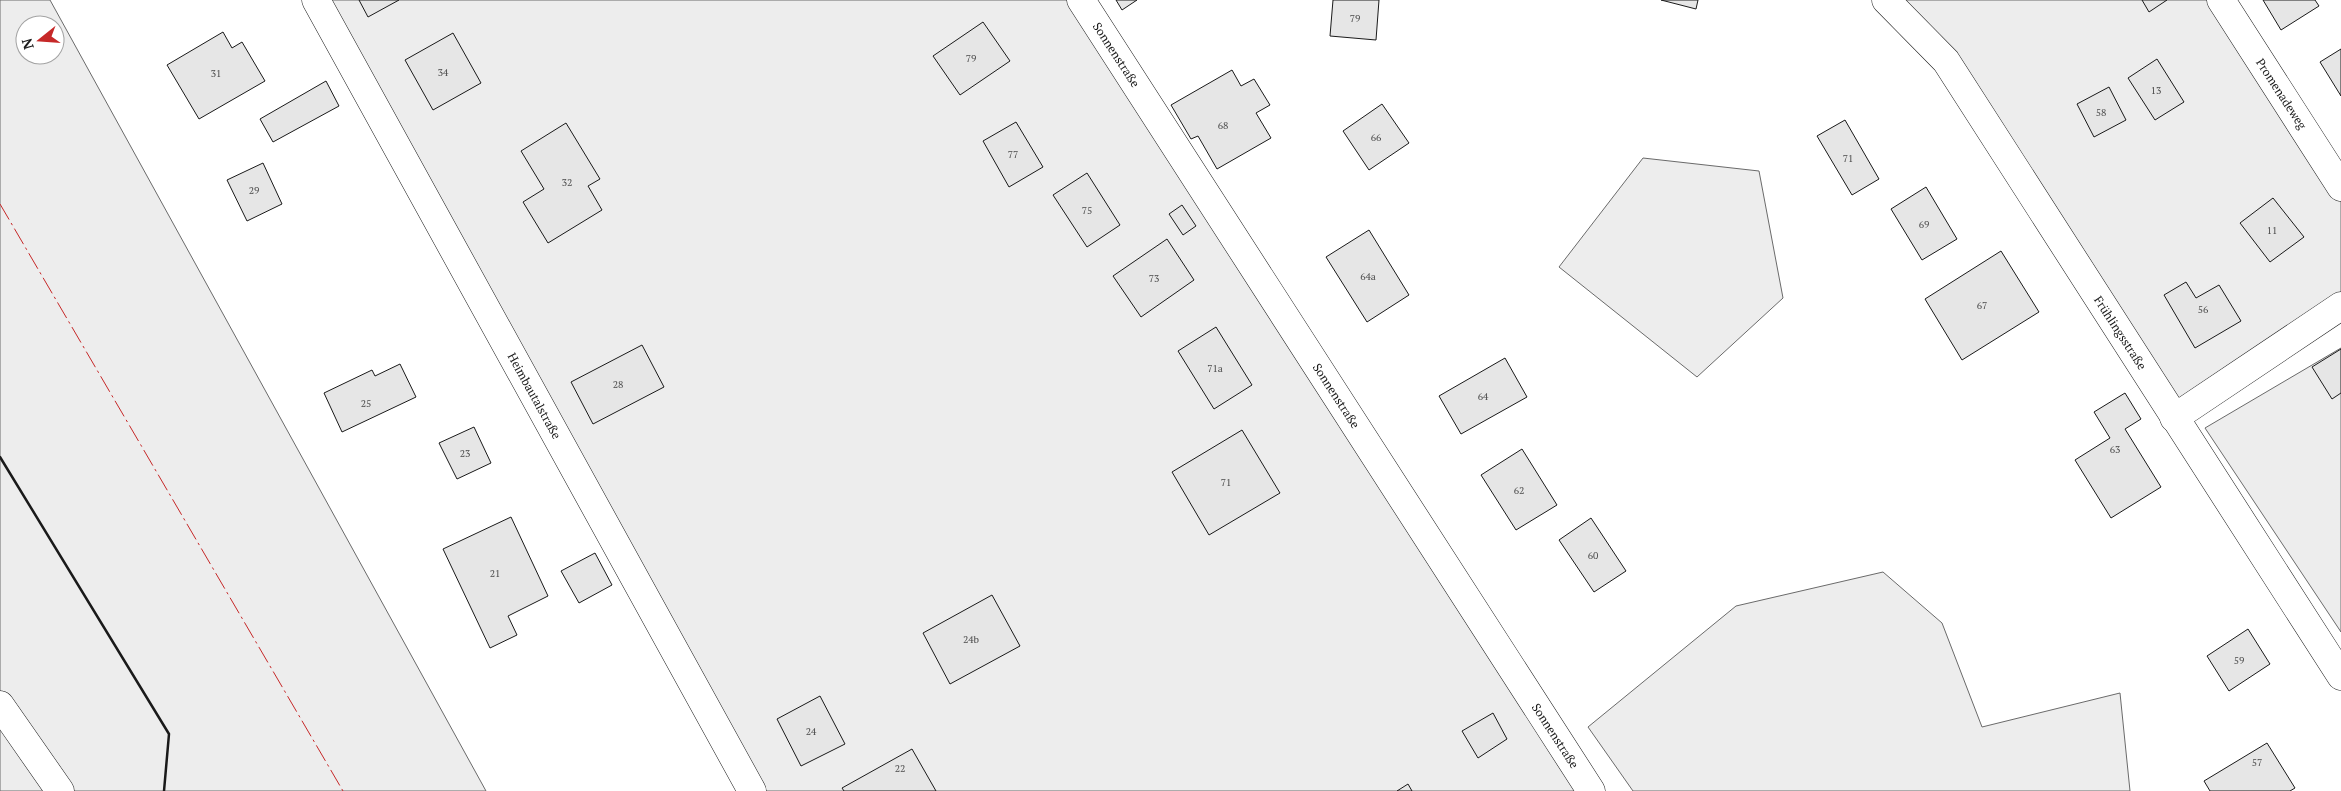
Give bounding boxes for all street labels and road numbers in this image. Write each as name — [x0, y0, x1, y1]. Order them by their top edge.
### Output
street label: Sonnenstraße — [1090, 19, 1143, 90]
street label: Promenadeweg — [2253, 55, 2310, 133]
street label: Frühlingsstraße — [2091, 293, 2150, 372]
street label: Heimbautalstraße — [505, 350, 564, 442]
street label: Sonnenstraße — [1310, 360, 1363, 431]
street label: Sonnenstraße — [1529, 700, 1582, 771]

